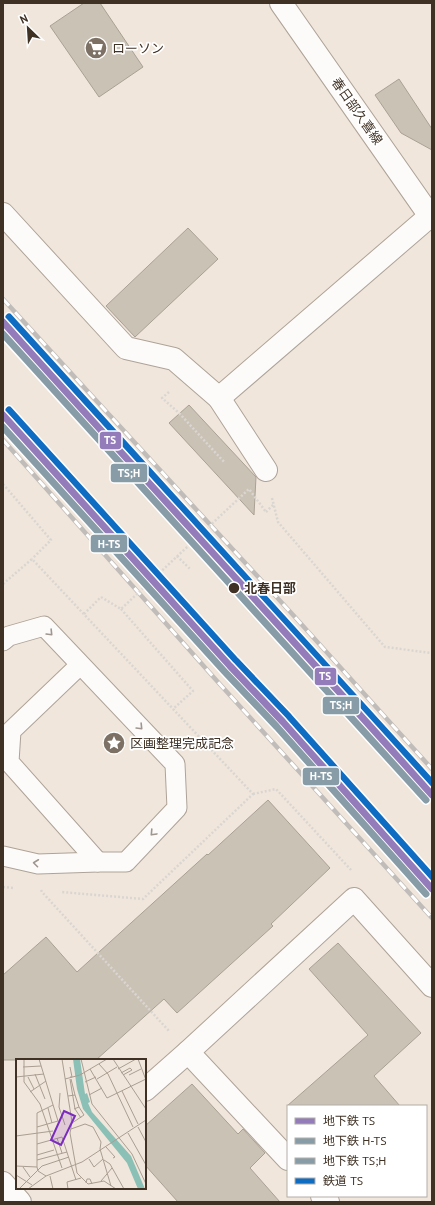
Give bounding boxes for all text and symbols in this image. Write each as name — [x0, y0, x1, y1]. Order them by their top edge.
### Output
north arrow — [8, 8, 48, 48]
text: N — [18, 11, 30, 27]
supermarket icon: ローソン — [83, 35, 109, 61]
place label: ローソン — [112, 40, 164, 57]
street label: 春日部久喜線 — [328, 74, 386, 148]
line badge: TS — [99, 431, 122, 450]
text: TS — [104, 433, 116, 447]
line badge: TS;H — [110, 463, 148, 483]
text: TS;H — [118, 466, 140, 480]
line badge: H-TS — [90, 534, 128, 553]
text: H-TS — [98, 537, 120, 551]
place label: 北春日部 — [244, 580, 296, 597]
marker: 北春日部 — [227, 581, 241, 595]
one-way arrow — [45, 628, 53, 636]
line badge: TS — [314, 667, 337, 686]
text: TS — [319, 669, 331, 683]
line badge: TS;H — [322, 696, 360, 715]
text: TS;H — [330, 698, 352, 712]
one-way arrow — [135, 722, 142, 730]
place icon: 区画整理完成記念 — [101, 730, 127, 756]
place label: 区画整理完成記念 — [130, 735, 234, 752]
line badge: H-TS — [302, 767, 340, 786]
text: H-TS — [310, 769, 332, 783]
one-way arrow — [151, 828, 158, 836]
one-way arrow — [33, 859, 39, 868]
inset map — [16, 1059, 146, 1189]
legend — [287, 1105, 427, 1197]
text: 地下鉄 TS — [323, 1113, 375, 1128]
text: 地下鉄 H-TS — [323, 1133, 387, 1148]
text: 地下鉄 TS;H — [323, 1153, 386, 1168]
text: 鉄道 TS — [323, 1173, 363, 1188]

